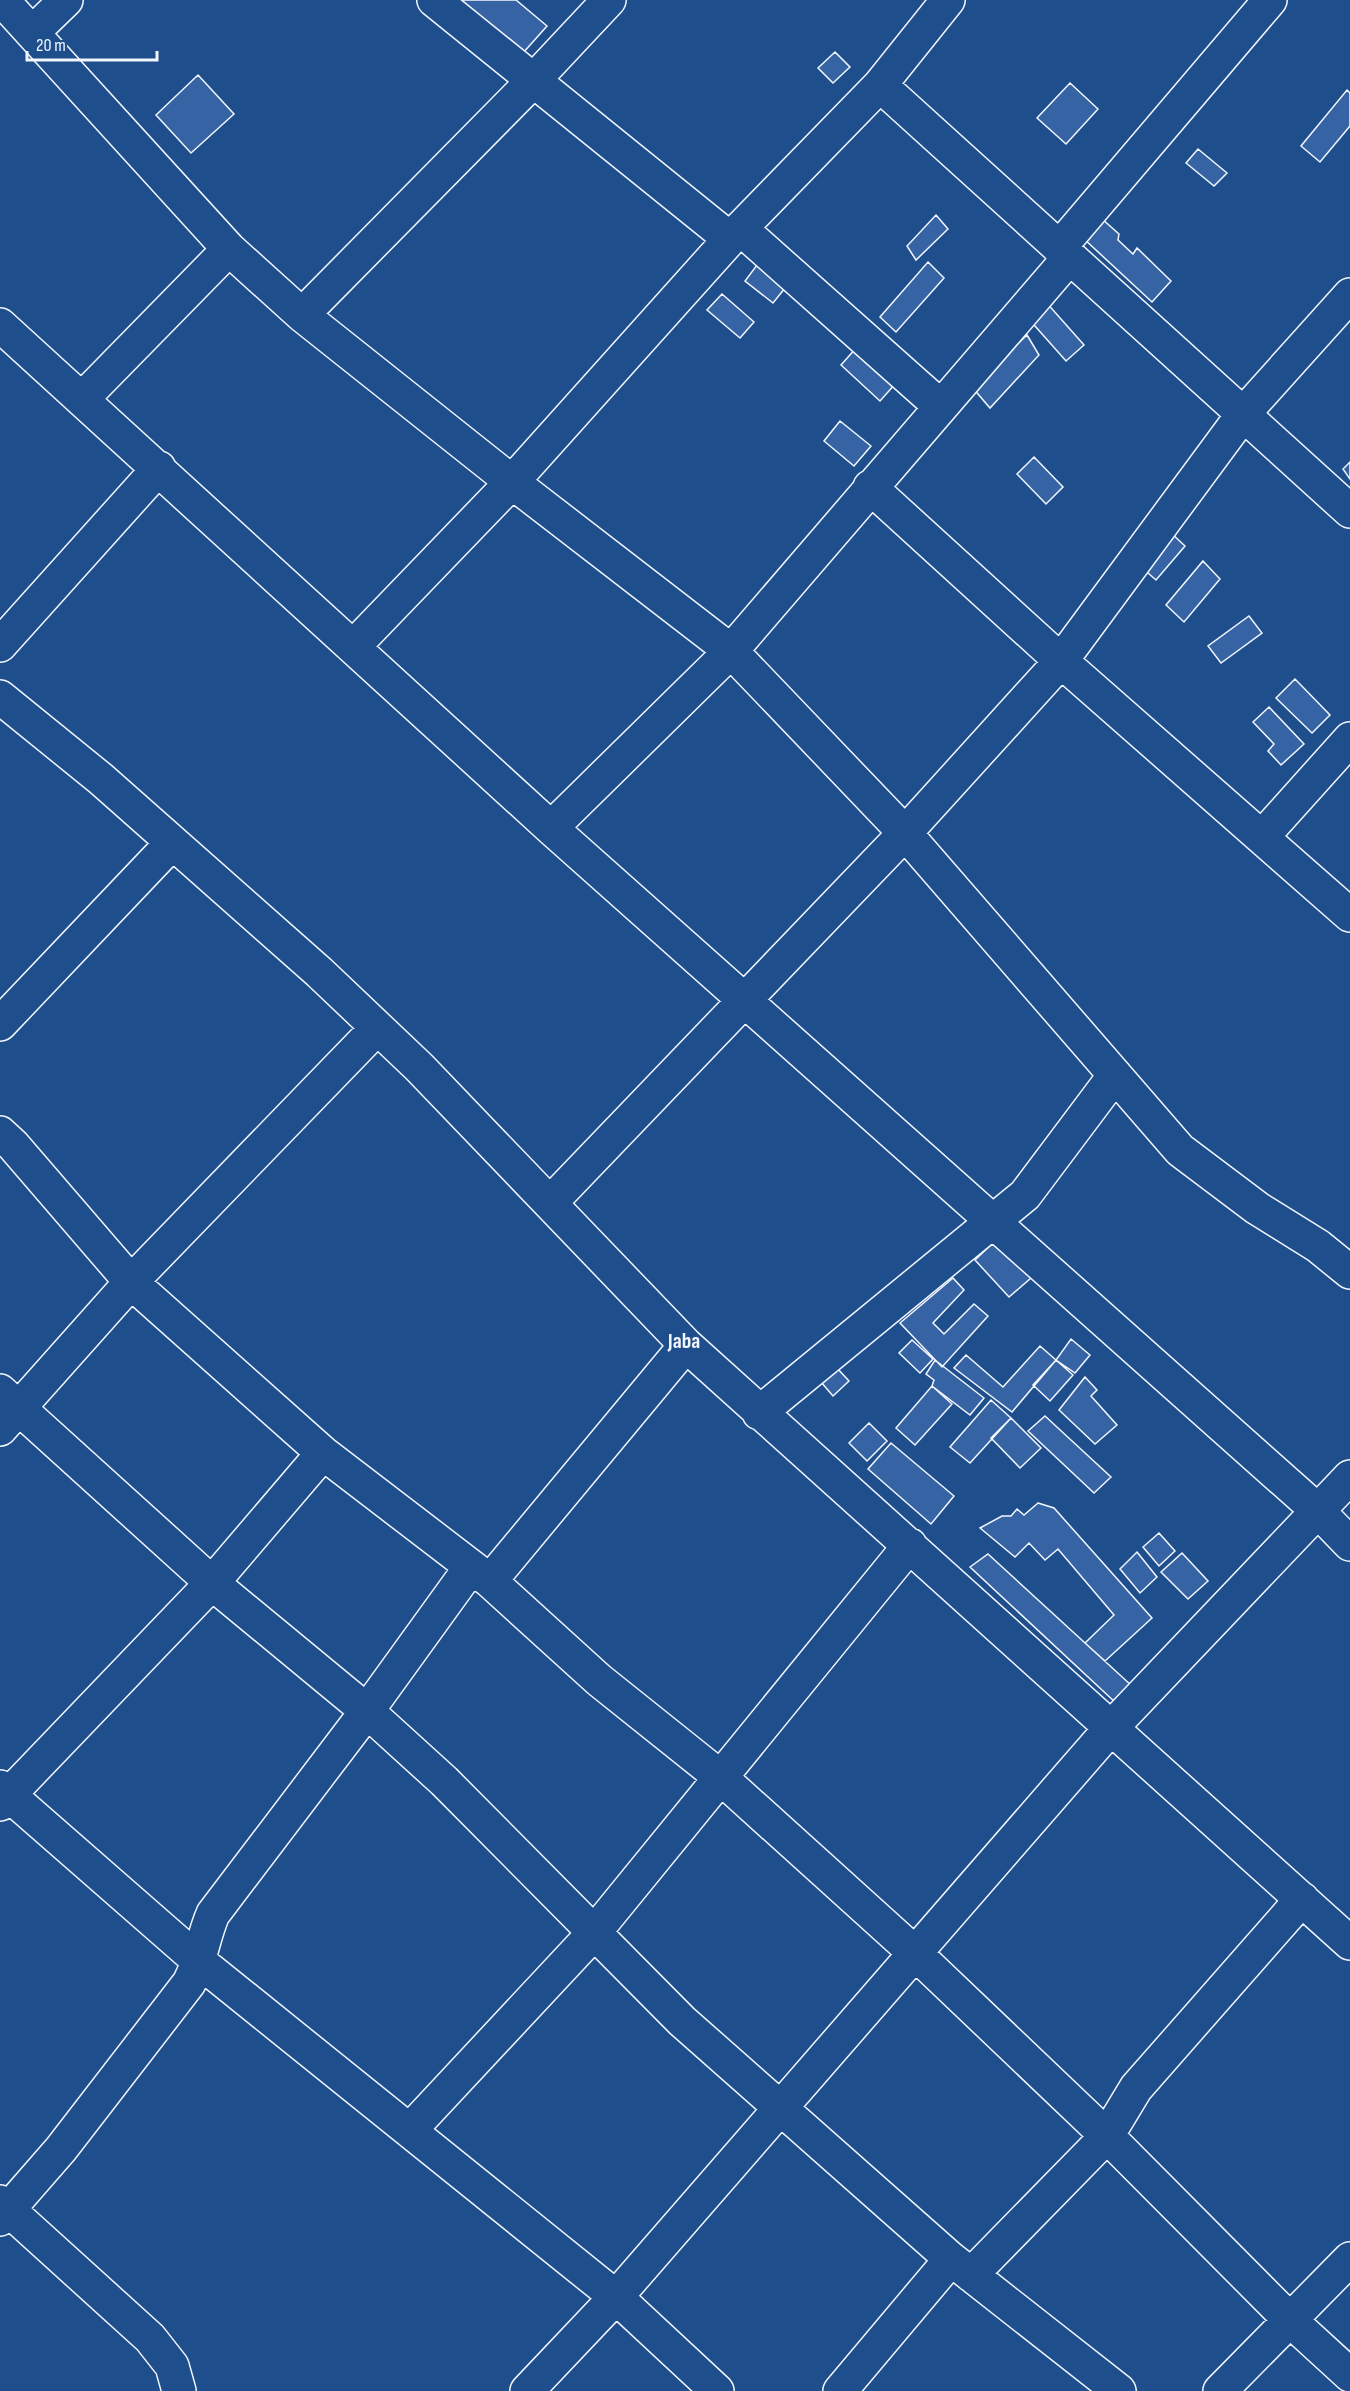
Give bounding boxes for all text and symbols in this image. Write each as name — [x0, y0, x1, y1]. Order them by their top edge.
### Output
scale bar — [27, 24, 158, 62]
text: 20 m — [36, 35, 66, 56]
district label: Jaba — [667, 1328, 700, 1355]

